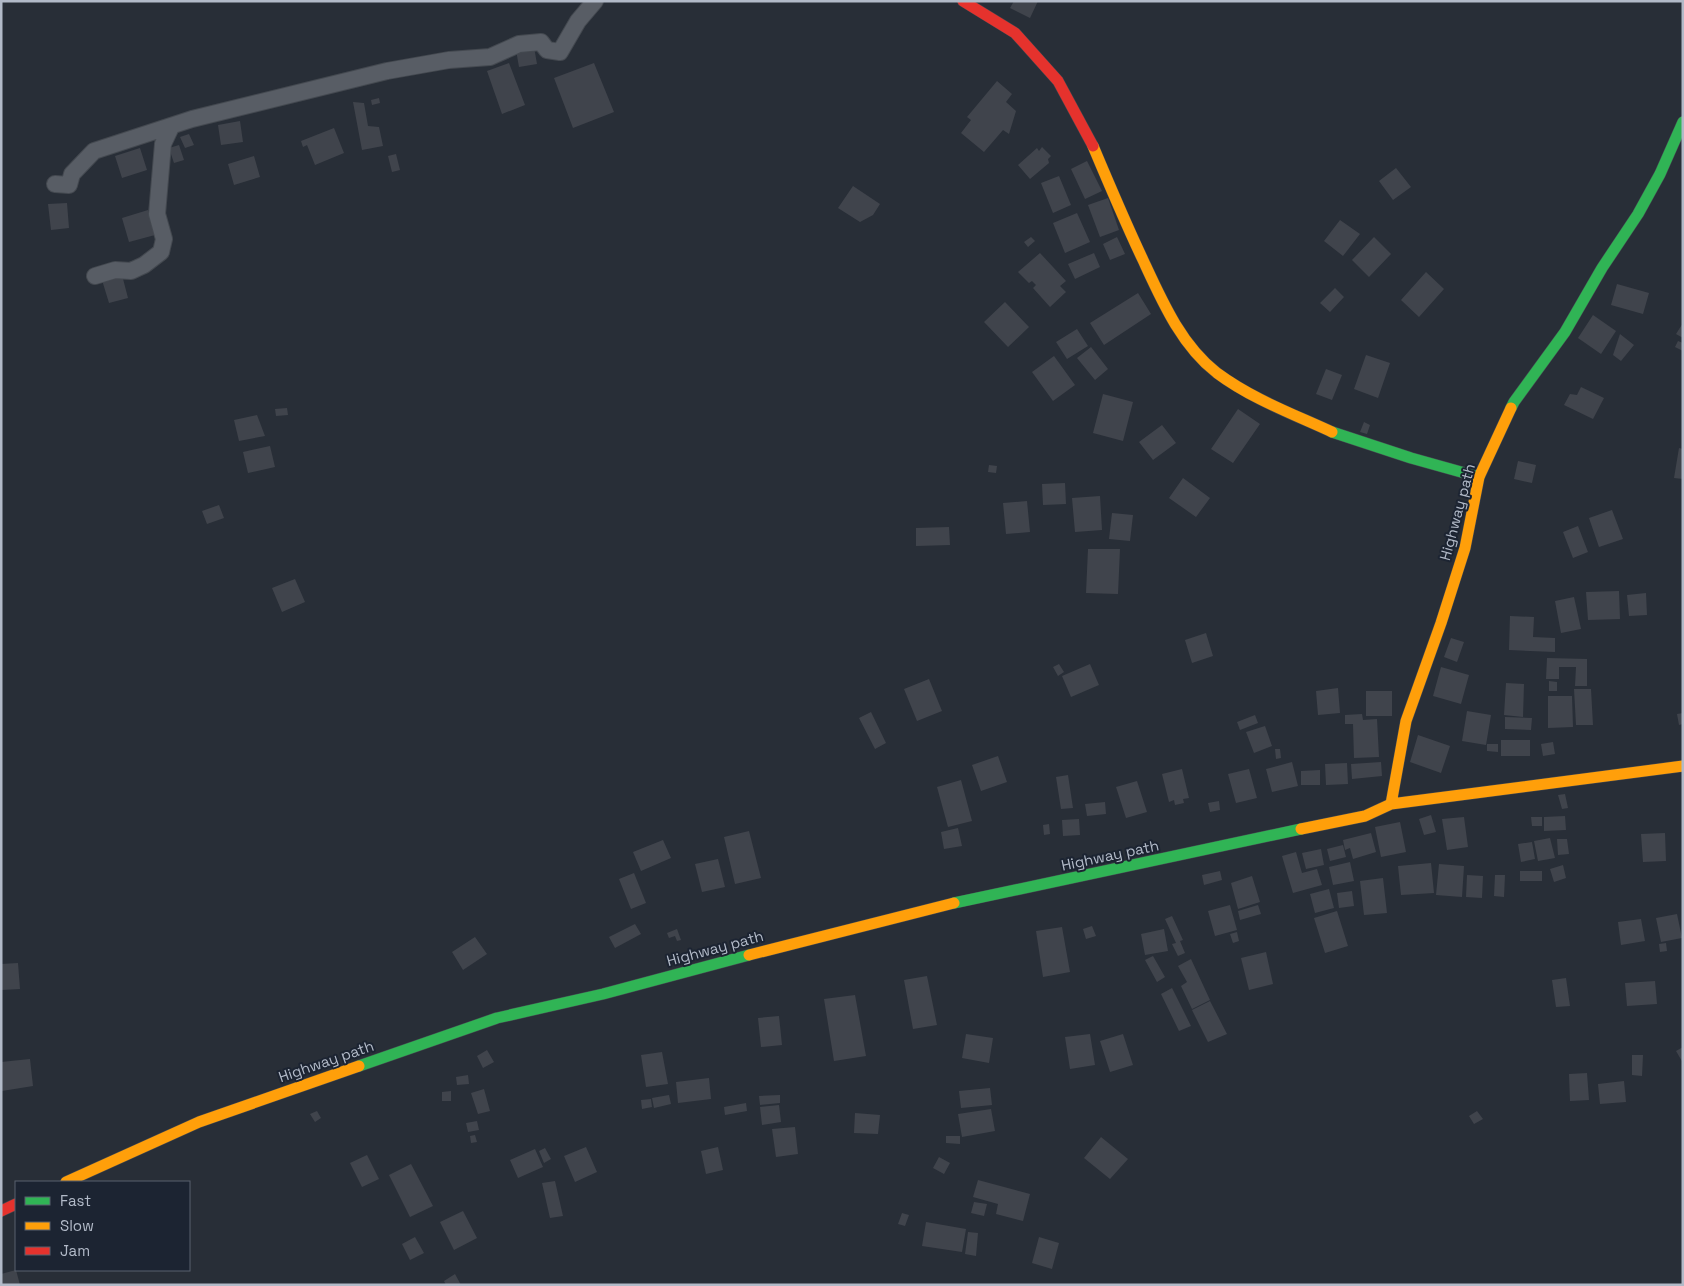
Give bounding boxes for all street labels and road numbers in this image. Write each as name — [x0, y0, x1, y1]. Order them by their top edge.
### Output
street label: Highway path — [1435, 461, 1479, 563]
street label: Highway path — [1059, 835, 1161, 875]
street label: Highway path — [664, 926, 766, 970]
street label: Highway path — [276, 1036, 376, 1086]

